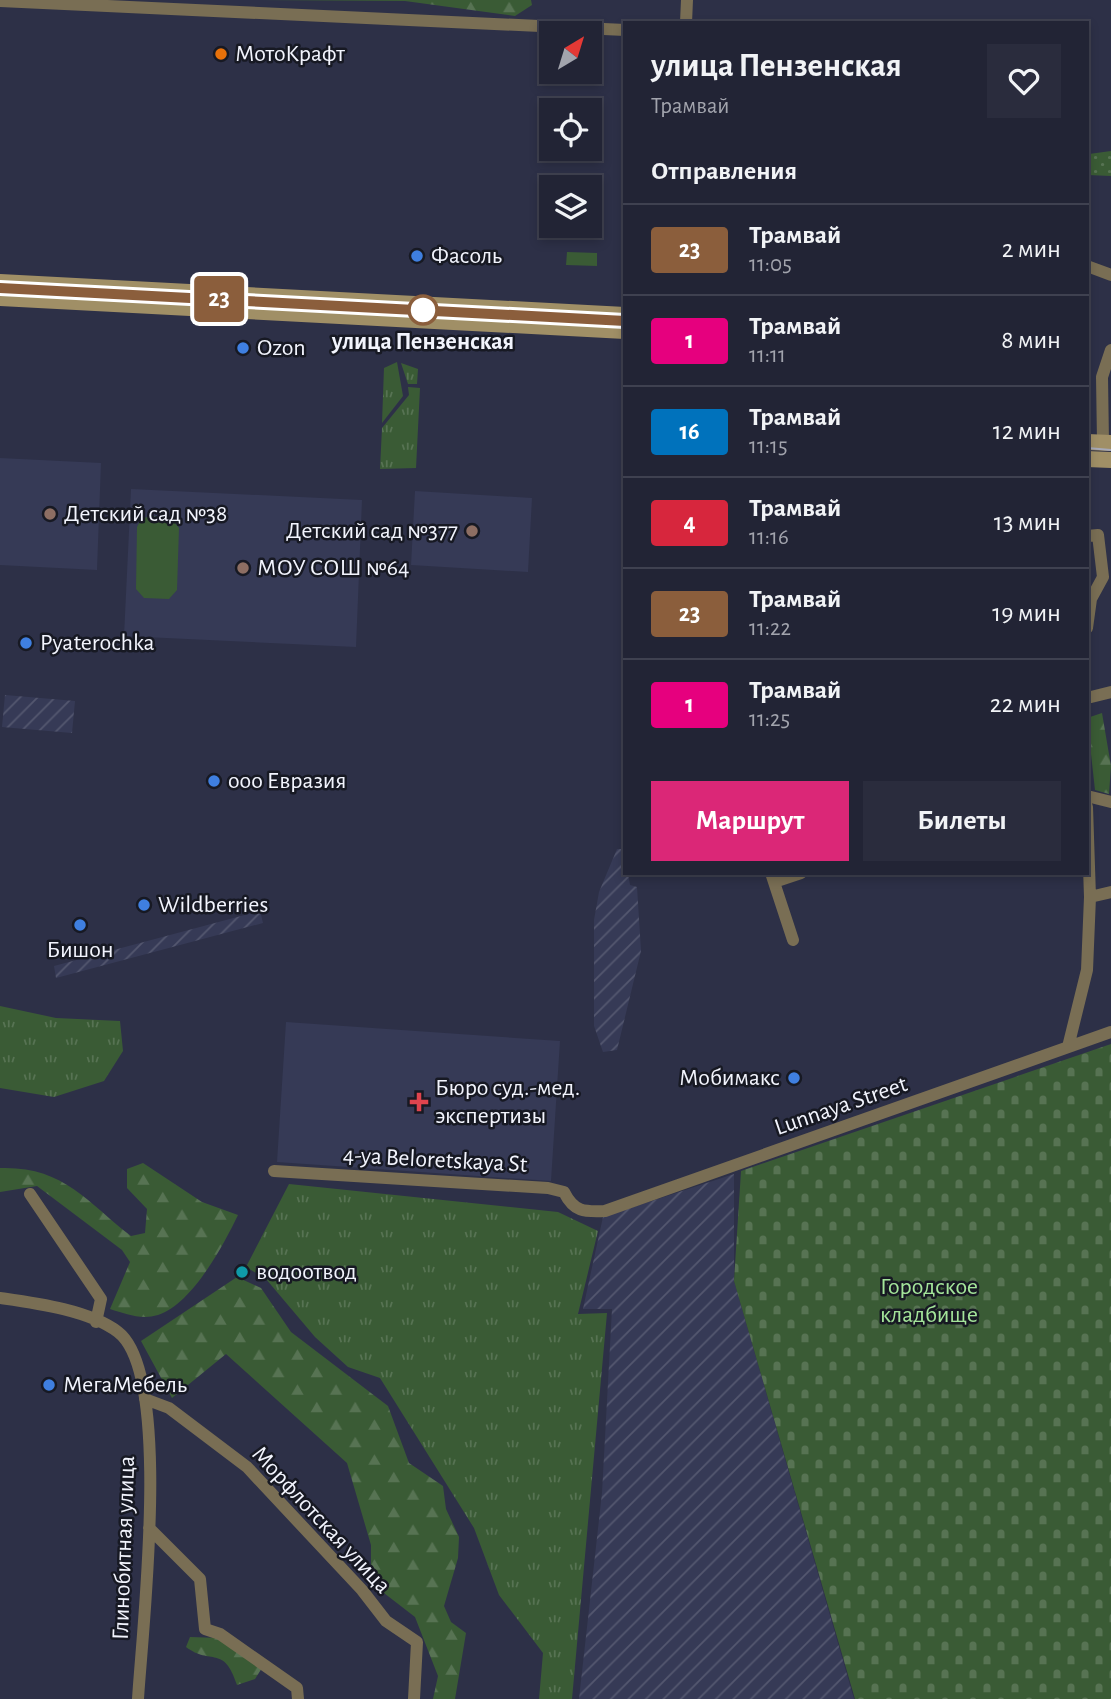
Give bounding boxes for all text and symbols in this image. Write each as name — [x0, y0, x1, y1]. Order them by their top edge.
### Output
north arrow — [539, 21, 602, 84]
map controls — [539, 21, 602, 238]
place label: МотоКрафт — [235, 42, 345, 66]
button: heart — [987, 44, 1061, 118]
marker: МотоКрафт — [213, 46, 229, 62]
text: улица Пензенская — [651, 50, 902, 83]
text: Трамвай — [651, 95, 729, 118]
button: locate — [539, 98, 602, 161]
text: Отправления — [651, 158, 797, 184]
button: layers — [539, 175, 602, 238]
text: Трамвай — [749, 222, 841, 248]
text: 2 мин — [1002, 236, 1061, 262]
text: 23 — [679, 238, 700, 262]
place label: Фасоль — [431, 244, 502, 268]
marker: Фасоль — [409, 248, 425, 264]
text: 11:05 — [749, 253, 792, 276]
line badge: 23 — [188, 276, 250, 322]
text: 23 — [208, 287, 230, 311]
marker: улица Пензенская — [408, 295, 438, 325]
text: Трамвай — [749, 313, 841, 339]
text: 8 мин — [1001, 327, 1061, 353]
text: 1 — [685, 329, 694, 353]
place label: улица Пензенская — [331, 330, 514, 354]
place label: Ozon — [257, 336, 306, 360]
marker: Ozon — [235, 340, 251, 356]
text: 11:11 — [749, 344, 786, 367]
text: Трамвай — [749, 404, 841, 430]
text: 12 мин — [993, 418, 1061, 444]
text: 16 — [679, 420, 700, 444]
text: 11:15 — [749, 435, 788, 458]
text: Трамвай — [749, 495, 841, 521]
place label: Детский сад №38 — [64, 502, 227, 526]
marker: Детский сад №38 — [42, 506, 58, 522]
text: 13 мин — [994, 509, 1061, 535]
text: 4 — [683, 511, 696, 535]
place label: Детский сад №377 — [286, 519, 458, 543]
marker: Детский сад №377 — [464, 523, 480, 539]
text: 11:16 — [749, 526, 789, 549]
place label: МОУ СОШ №64 — [257, 556, 410, 580]
marker: МОУ СОШ №64 — [235, 560, 251, 576]
text: Трамвай — [749, 586, 841, 612]
text: 19 мин — [992, 600, 1061, 626]
text: 23 — [679, 602, 700, 626]
text: 11:22 — [749, 617, 791, 640]
place label: Pyaterochka — [40, 631, 155, 655]
marker: Pyaterochka — [18, 635, 34, 651]
text: Трамвай — [749, 677, 841, 703]
text: 22 мин — [990, 691, 1061, 717]
text: 1 — [685, 693, 694, 717]
text: 11:25 — [749, 708, 790, 731]
place label: ооо Евразия — [228, 769, 346, 793]
marker: ооо Евразия — [206, 773, 222, 789]
button: Маршрут — [651, 781, 849, 861]
button: Билеты — [863, 781, 1061, 861]
place label: Wildberries — [158, 893, 268, 917]
marker: Wildberries — [136, 897, 152, 913]
marker: Бишон — [72, 917, 88, 933]
place label: Бишон — [46, 938, 114, 962]
place label: Мобимакс — [679, 1066, 780, 1090]
marker: Мобимакс — [786, 1070, 802, 1086]
street label: Lunnaya Street — [772, 1072, 911, 1140]
place label: Бюро суд.-мед. экспертизы — [435, 1076, 580, 1128]
marker: Бюро суд.-мед. экспертизы — [409, 1092, 429, 1112]
street label: 4-ya Beloretskaya St — [342, 1143, 528, 1177]
place label: водоотвод — [256, 1260, 357, 1284]
marker: водоотвод — [234, 1264, 250, 1280]
park label: Городское кладбище — [880, 1275, 978, 1327]
place label: МегаМебель — [63, 1373, 187, 1397]
marker: МегаМебель — [41, 1377, 57, 1393]
street label: Морфлотская улица — [247, 1442, 395, 1598]
street label: Глинобитная улица — [109, 1455, 139, 1641]

